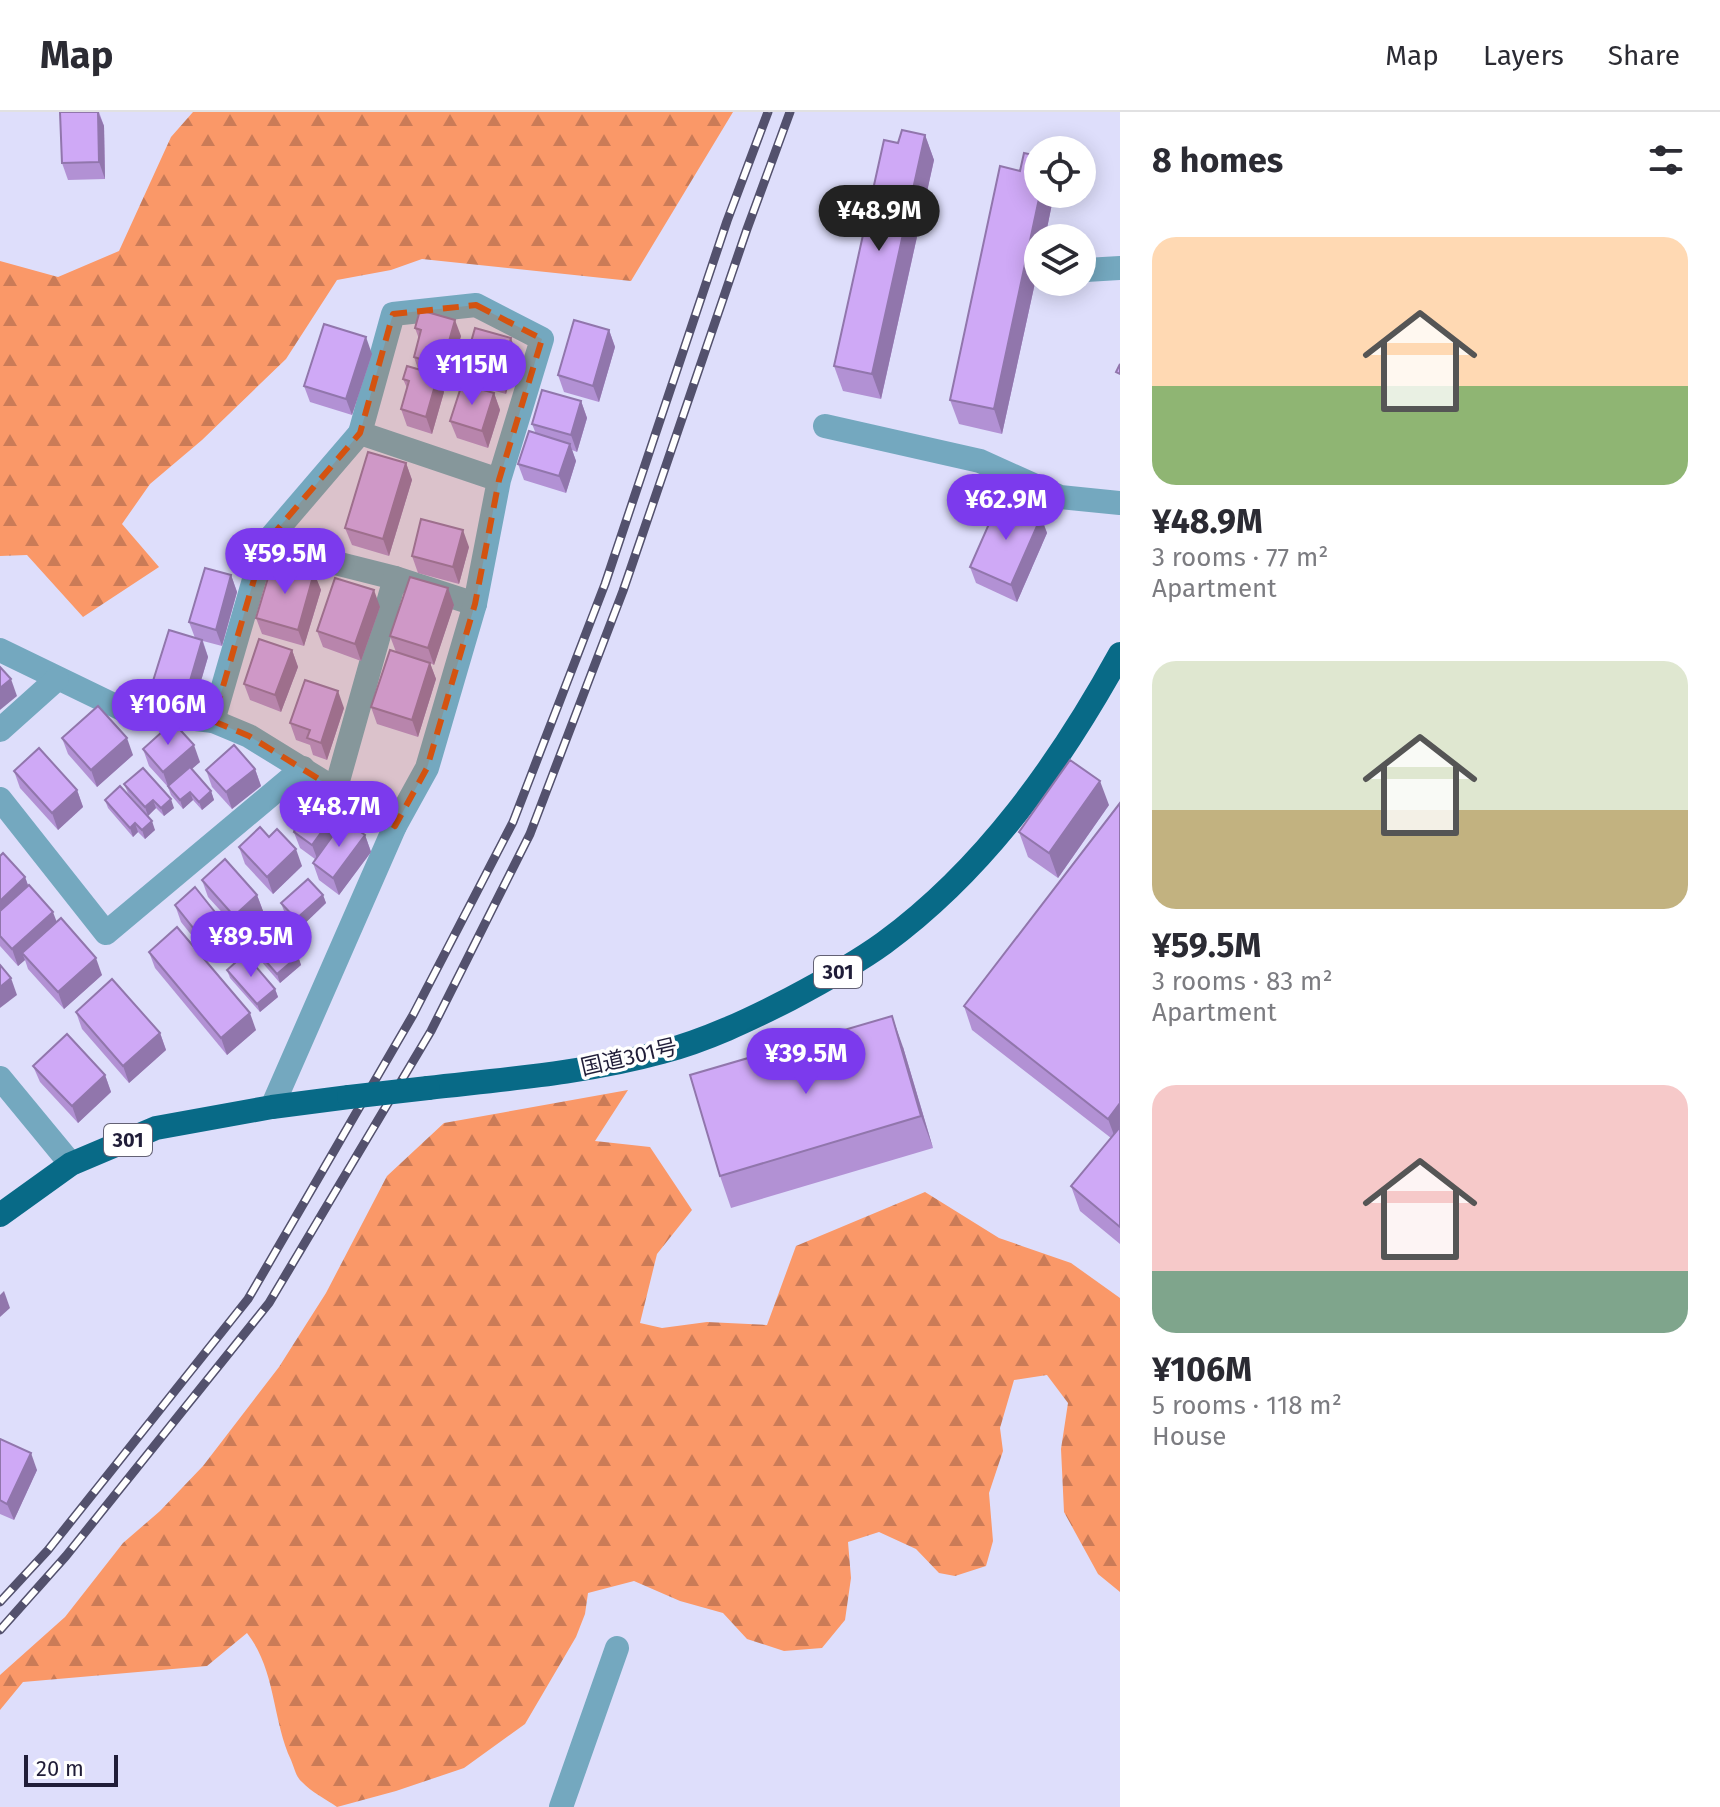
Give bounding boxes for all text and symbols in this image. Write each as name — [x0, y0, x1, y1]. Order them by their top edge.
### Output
text: Map — [40, 32, 113, 78]
text: Map — [1385, 39, 1439, 72]
text: Layers — [1483, 39, 1564, 72]
text: Share — [1608, 39, 1680, 72]
map controls — [1024, 136, 1096, 296]
button: locate — [1024, 136, 1096, 208]
icon: filters — [1644, 138, 1688, 182]
text: 8 homes — [1152, 140, 1283, 181]
pin: ¥48.9M — [814, 185, 944, 253]
text: ¥48.9M — [837, 195, 921, 226]
button: layers — [1024, 224, 1096, 296]
icon: home — [1348, 289, 1492, 433]
pin: ¥115M — [416, 339, 528, 407]
text: ¥115M — [436, 349, 508, 380]
pin: ¥62.9M — [941, 474, 1071, 542]
text: ¥62.9M — [965, 484, 1047, 515]
text: ¥48.9M — [1152, 501, 1263, 542]
pin: ¥59.5M — [220, 528, 350, 596]
text: ¥59.5M — [243, 538, 327, 569]
text: 3 rooms · 77 m² — [1152, 542, 1328, 573]
text: Apartment — [1152, 573, 1277, 604]
pin: ¥106M — [112, 679, 224, 747]
text: ¥106M — [130, 689, 206, 720]
icon: home — [1348, 713, 1492, 857]
pin: ¥48.7M — [274, 781, 404, 849]
text: ¥48.7M — [298, 791, 380, 822]
pin: ¥89.5M — [186, 911, 316, 979]
text: ¥89.5M — [209, 921, 293, 952]
text: ¥59.5M — [1152, 925, 1261, 966]
road number: 301 — [814, 956, 862, 988]
text: 3 rooms · 83 m² — [1152, 966, 1333, 997]
text: Apartment — [1152, 997, 1277, 1028]
pin: ¥39.5M — [741, 1028, 871, 1096]
street label: 国道301号 — [578, 1033, 680, 1081]
text: ¥39.5M — [764, 1038, 848, 1069]
road number: 301 — [104, 1124, 152, 1156]
icon: home — [1348, 1137, 1492, 1281]
text: ¥106M — [1152, 1349, 1252, 1390]
text: 5 rooms · 118 m² — [1152, 1390, 1342, 1421]
text: House — [1152, 1421, 1226, 1452]
scale bar — [24, 1751, 118, 1787]
text: 20 m — [36, 1755, 84, 1782]

